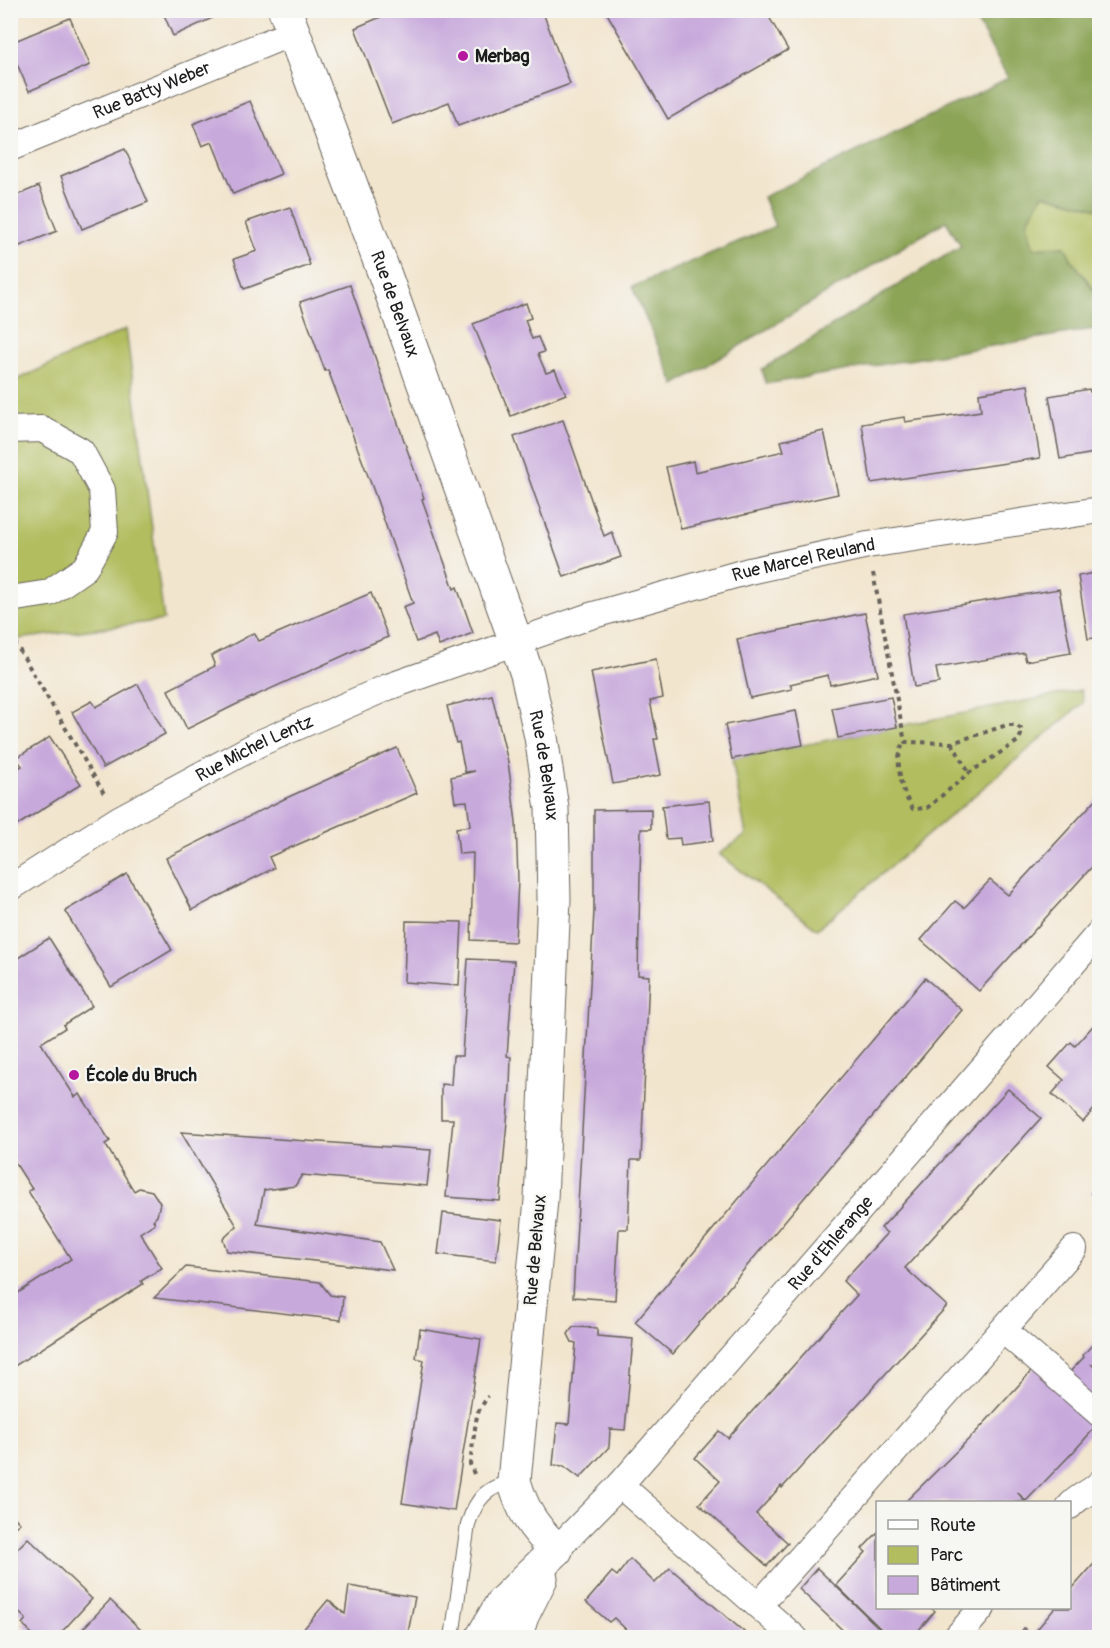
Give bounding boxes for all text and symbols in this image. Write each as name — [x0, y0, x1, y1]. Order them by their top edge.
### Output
place label: Merbag — [475, 45, 530, 68]
marker: Merbag — [456, 49, 470, 63]
street label: Rue Batty Weber — [90, 56, 214, 125]
street label: Rue de Belvaux — [365, 248, 424, 361]
street label: Rue Marcel Reuland — [729, 533, 877, 587]
street label: Rue de Belvaux — [523, 708, 563, 821]
street label: Rue Michel Lentz — [192, 710, 317, 787]
place label: École du Bruch — [86, 1064, 198, 1087]
marker: École du Bruch — [67, 1068, 81, 1082]
street label: Rue d'Ehlerange — [784, 1191, 878, 1295]
street label: Rue de Belvaux — [519, 1193, 552, 1307]
legend — [876, 1501, 1071, 1609]
text: Route — [930, 1514, 975, 1537]
text: Parc — [930, 1544, 963, 1567]
text: Bâtiment — [930, 1574, 1001, 1597]

